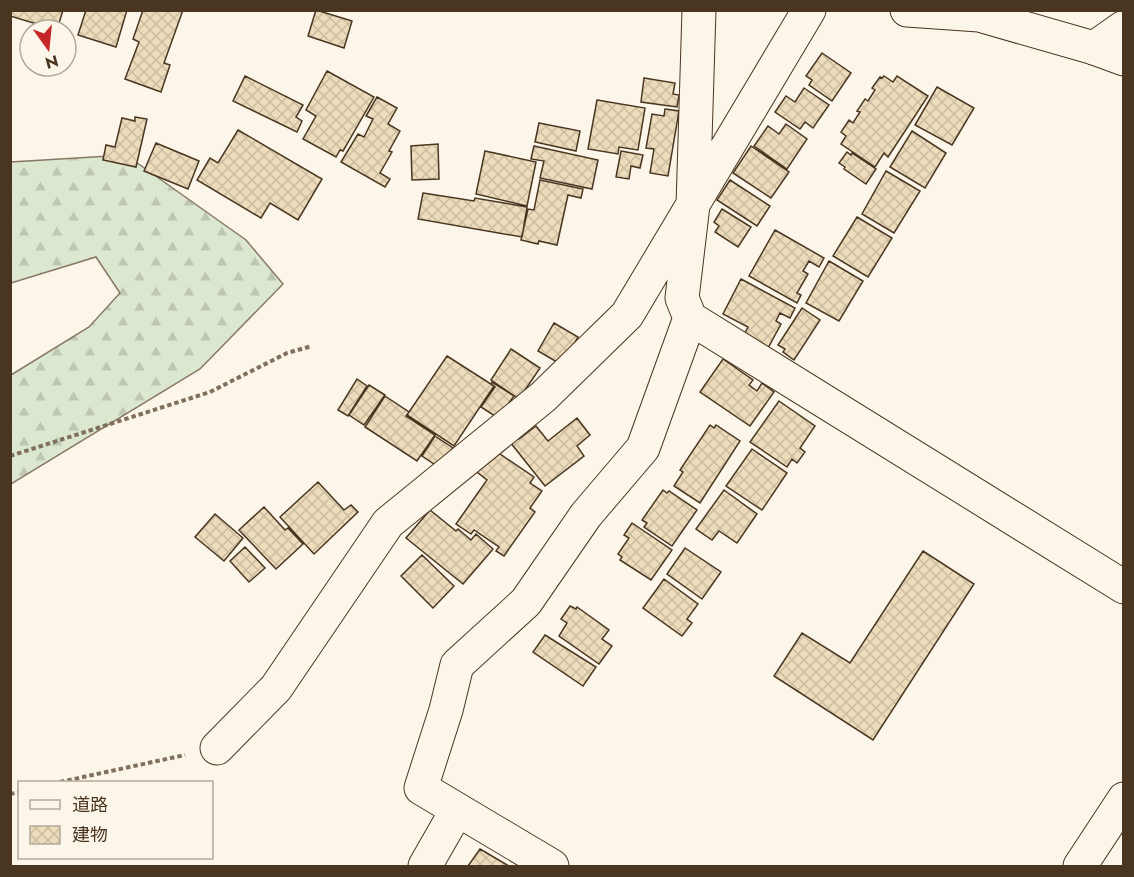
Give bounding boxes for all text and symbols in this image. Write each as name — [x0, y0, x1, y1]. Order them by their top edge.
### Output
north arrow — [18, 18, 78, 78]
text: N — [43, 49, 61, 75]
legend — [18, 781, 213, 859]
text: 道路 — [72, 792, 108, 818]
text: 建物 — [72, 822, 108, 848]

